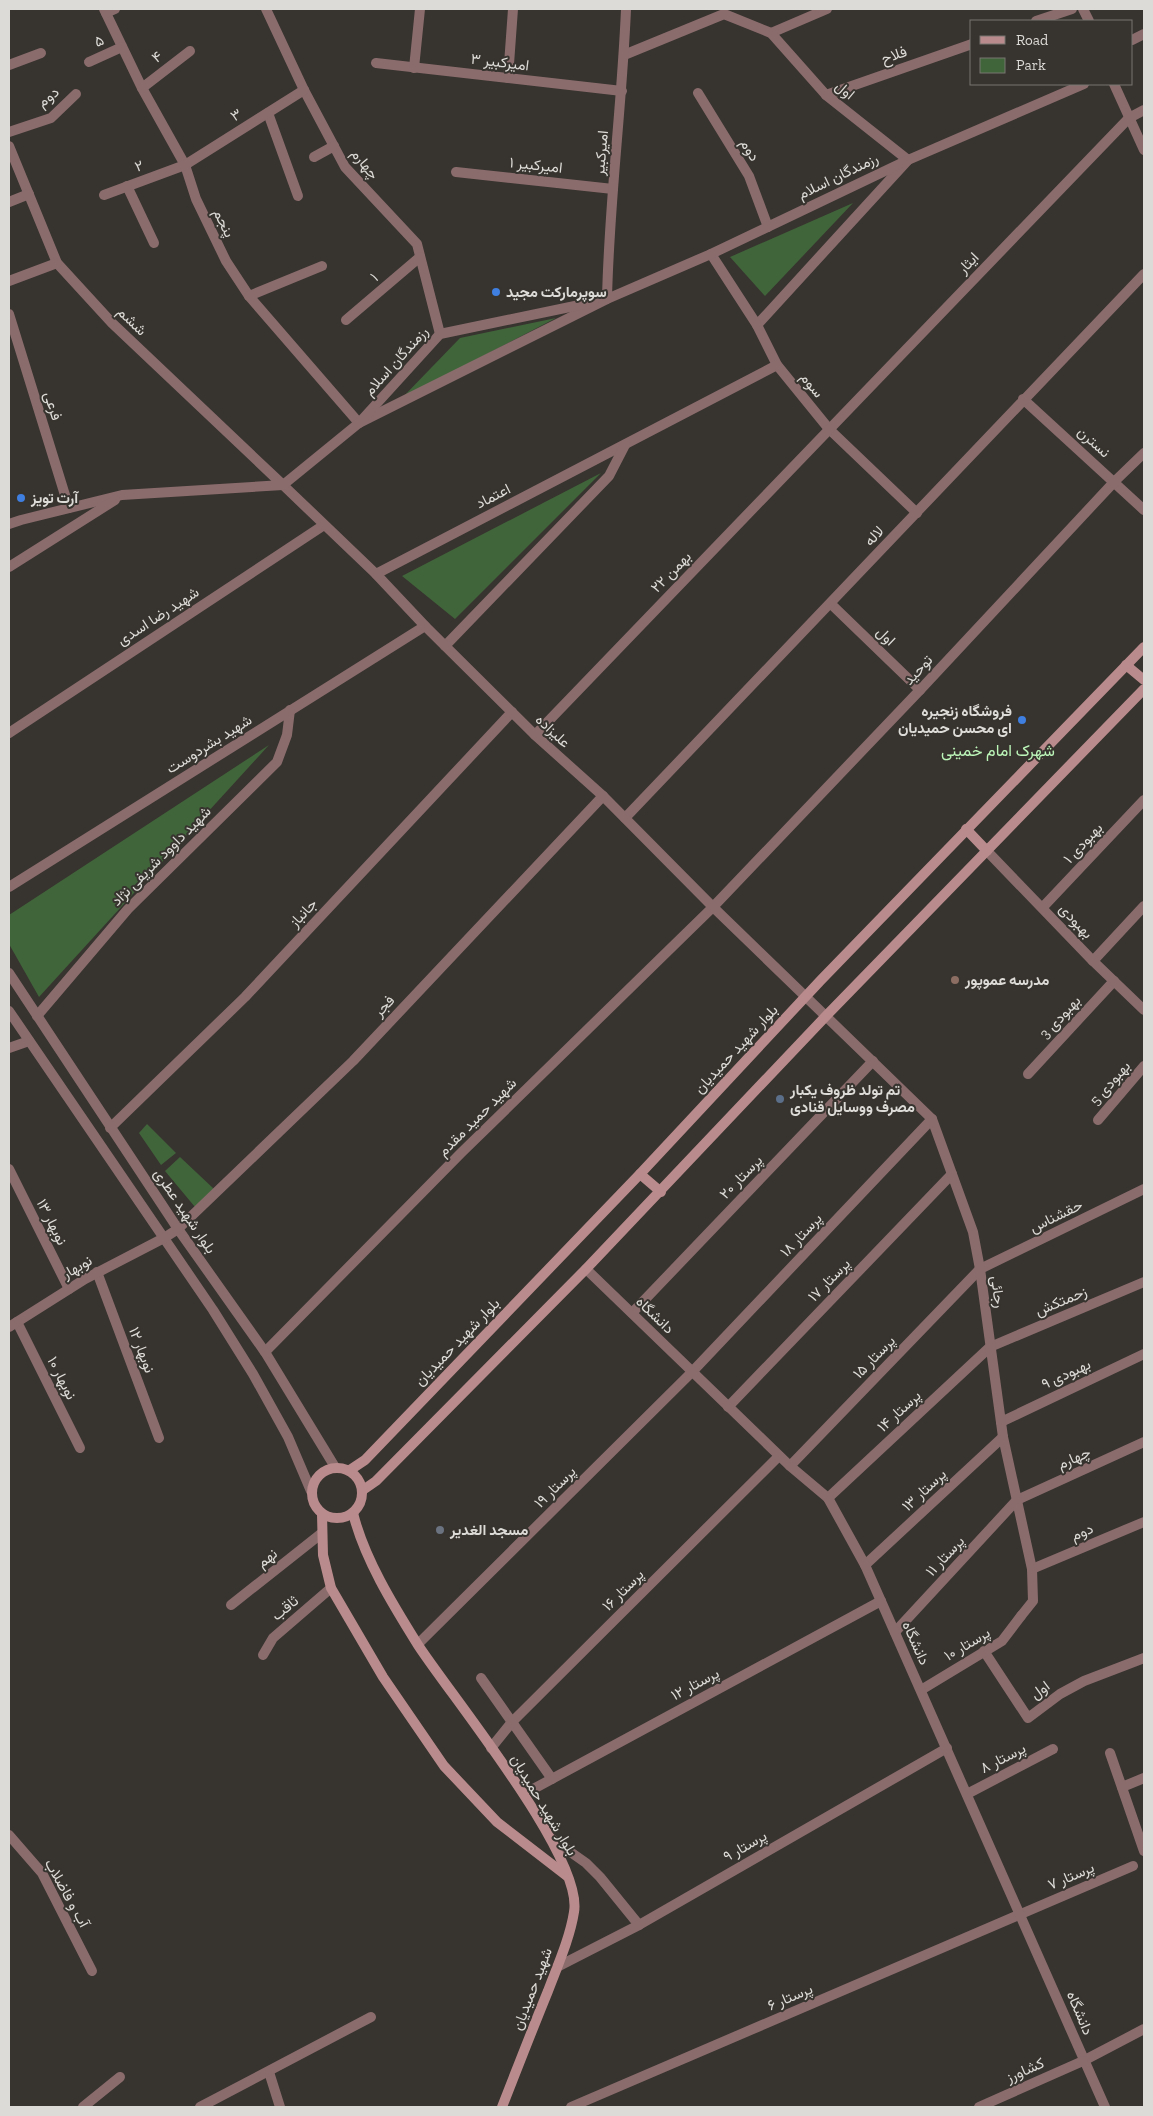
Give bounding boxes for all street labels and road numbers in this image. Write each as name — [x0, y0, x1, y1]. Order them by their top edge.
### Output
street label: ۵ — [91, 31, 107, 51]
street label: فلاح — [879, 42, 910, 70]
street label: ۴ — [148, 47, 166, 67]
street label: امیرکبیر ۳ — [470, 49, 530, 75]
street label: اول — [832, 77, 858, 103]
street label: دوم — [33, 83, 63, 112]
street label: ۳ — [227, 105, 245, 125]
street label: امیرکبیر — [590, 130, 612, 177]
street label: دوم — [736, 136, 764, 165]
street label: چهارم — [346, 145, 383, 184]
street label: رزمندگان اسلام — [795, 149, 882, 204]
street label: امیرکبیر ۱ — [509, 153, 563, 177]
street label: ۲ — [132, 156, 146, 176]
street label: پنجم — [209, 206, 239, 241]
street label: ایثار — [953, 248, 982, 278]
street label: ۱ — [366, 269, 382, 285]
street label: ششم — [113, 303, 151, 340]
street label: رزمندگان اسلام — [360, 323, 433, 400]
street label: سوم — [796, 369, 828, 402]
street label: فرعی — [39, 389, 66, 423]
street label: نسترن — [1074, 423, 1114, 461]
street label: اعتماد — [473, 480, 513, 512]
street label: لاله — [860, 522, 888, 550]
street label: ۲۲ بهمن — [647, 548, 696, 597]
street label: شهید رضا اسدی — [114, 583, 203, 650]
street label: اول — [873, 623, 899, 649]
street label: توحید — [900, 651, 937, 689]
street label: شهید بشردوست — [163, 710, 255, 777]
street label: علیزاده — [532, 710, 574, 752]
street label: شهید داوود شریفی نژاد — [107, 802, 215, 910]
street label: بهبودی ۱ — [1060, 819, 1107, 868]
street label: جانباز — [285, 895, 321, 932]
street label: بهبودی — [1055, 900, 1097, 943]
street label: فجر — [369, 991, 398, 1021]
street label: بهبودی 3 — [1036, 992, 1085, 1043]
street label: بلوار شهید حمیدیان — [690, 1001, 782, 1097]
street label: بهبودی 5 — [1086, 1057, 1135, 1109]
street label: شهید حمید مقدم — [434, 1074, 521, 1161]
street label: پرستار ۲۰ — [716, 1151, 767, 1203]
street label: بلوار شهید عطری — [149, 1165, 220, 1257]
street label: حقشناس — [1026, 1195, 1086, 1237]
street label: نوبهار ۱۳ — [33, 1196, 71, 1248]
street label: پرستار ۱۸ — [776, 1209, 826, 1261]
street label: نوبهار — [58, 1251, 95, 1283]
street label: پرستار ۱۷ — [804, 1255, 855, 1306]
street label: رجائی — [986, 1275, 1009, 1309]
street label: زحمتکش — [1032, 1282, 1090, 1321]
street label: دانشگاه — [632, 1292, 678, 1338]
street label: بلوار شهید حمیدیان — [411, 1294, 503, 1390]
street label: نوبهار ۱۲ — [125, 1325, 159, 1375]
street label: پرستار ۱۵ — [849, 1332, 900, 1383]
street label: نوبهار ۱۰ — [44, 1353, 80, 1403]
street label: بهبودی ۹ — [1039, 1355, 1094, 1394]
street label: پرستار ۱۴ — [874, 1386, 925, 1436]
street label: چهارم — [1055, 1443, 1094, 1474]
street label: پرستار ۱۹ — [530, 1462, 580, 1512]
street label: پرستار ۱۳ — [898, 1465, 951, 1516]
street label: دوم — [1068, 1519, 1096, 1546]
street label: پرستار ۱۱ — [922, 1532, 969, 1581]
street label: نهم — [253, 1544, 282, 1572]
street label: پرستار ۱۶ — [598, 1565, 648, 1615]
street label: ثاقب — [268, 1592, 302, 1624]
street label: دانشگاه — [898, 1618, 934, 1668]
street label: پرستار ۱۰ — [941, 1623, 994, 1666]
street label: پرستار ۱۲ — [668, 1664, 723, 1705]
street label: اول — [1027, 1677, 1053, 1703]
street label: پرستار ۸ — [977, 1739, 1029, 1778]
street label: بلوار شهید حمیدیان — [507, 1751, 581, 1859]
street label: پرستار ۹ — [720, 1826, 770, 1866]
street label: آب و فاضلاب — [41, 1856, 94, 1932]
street label: پرستار ۷ — [1045, 1858, 1097, 1895]
street label: شهید حمیدیان — [508, 1945, 556, 2033]
street label: پرستار ۶ — [765, 1980, 816, 2015]
street label: دانشگاه — [1063, 1988, 1097, 2038]
street label: کشاورز — [1002, 2054, 1047, 2087]

